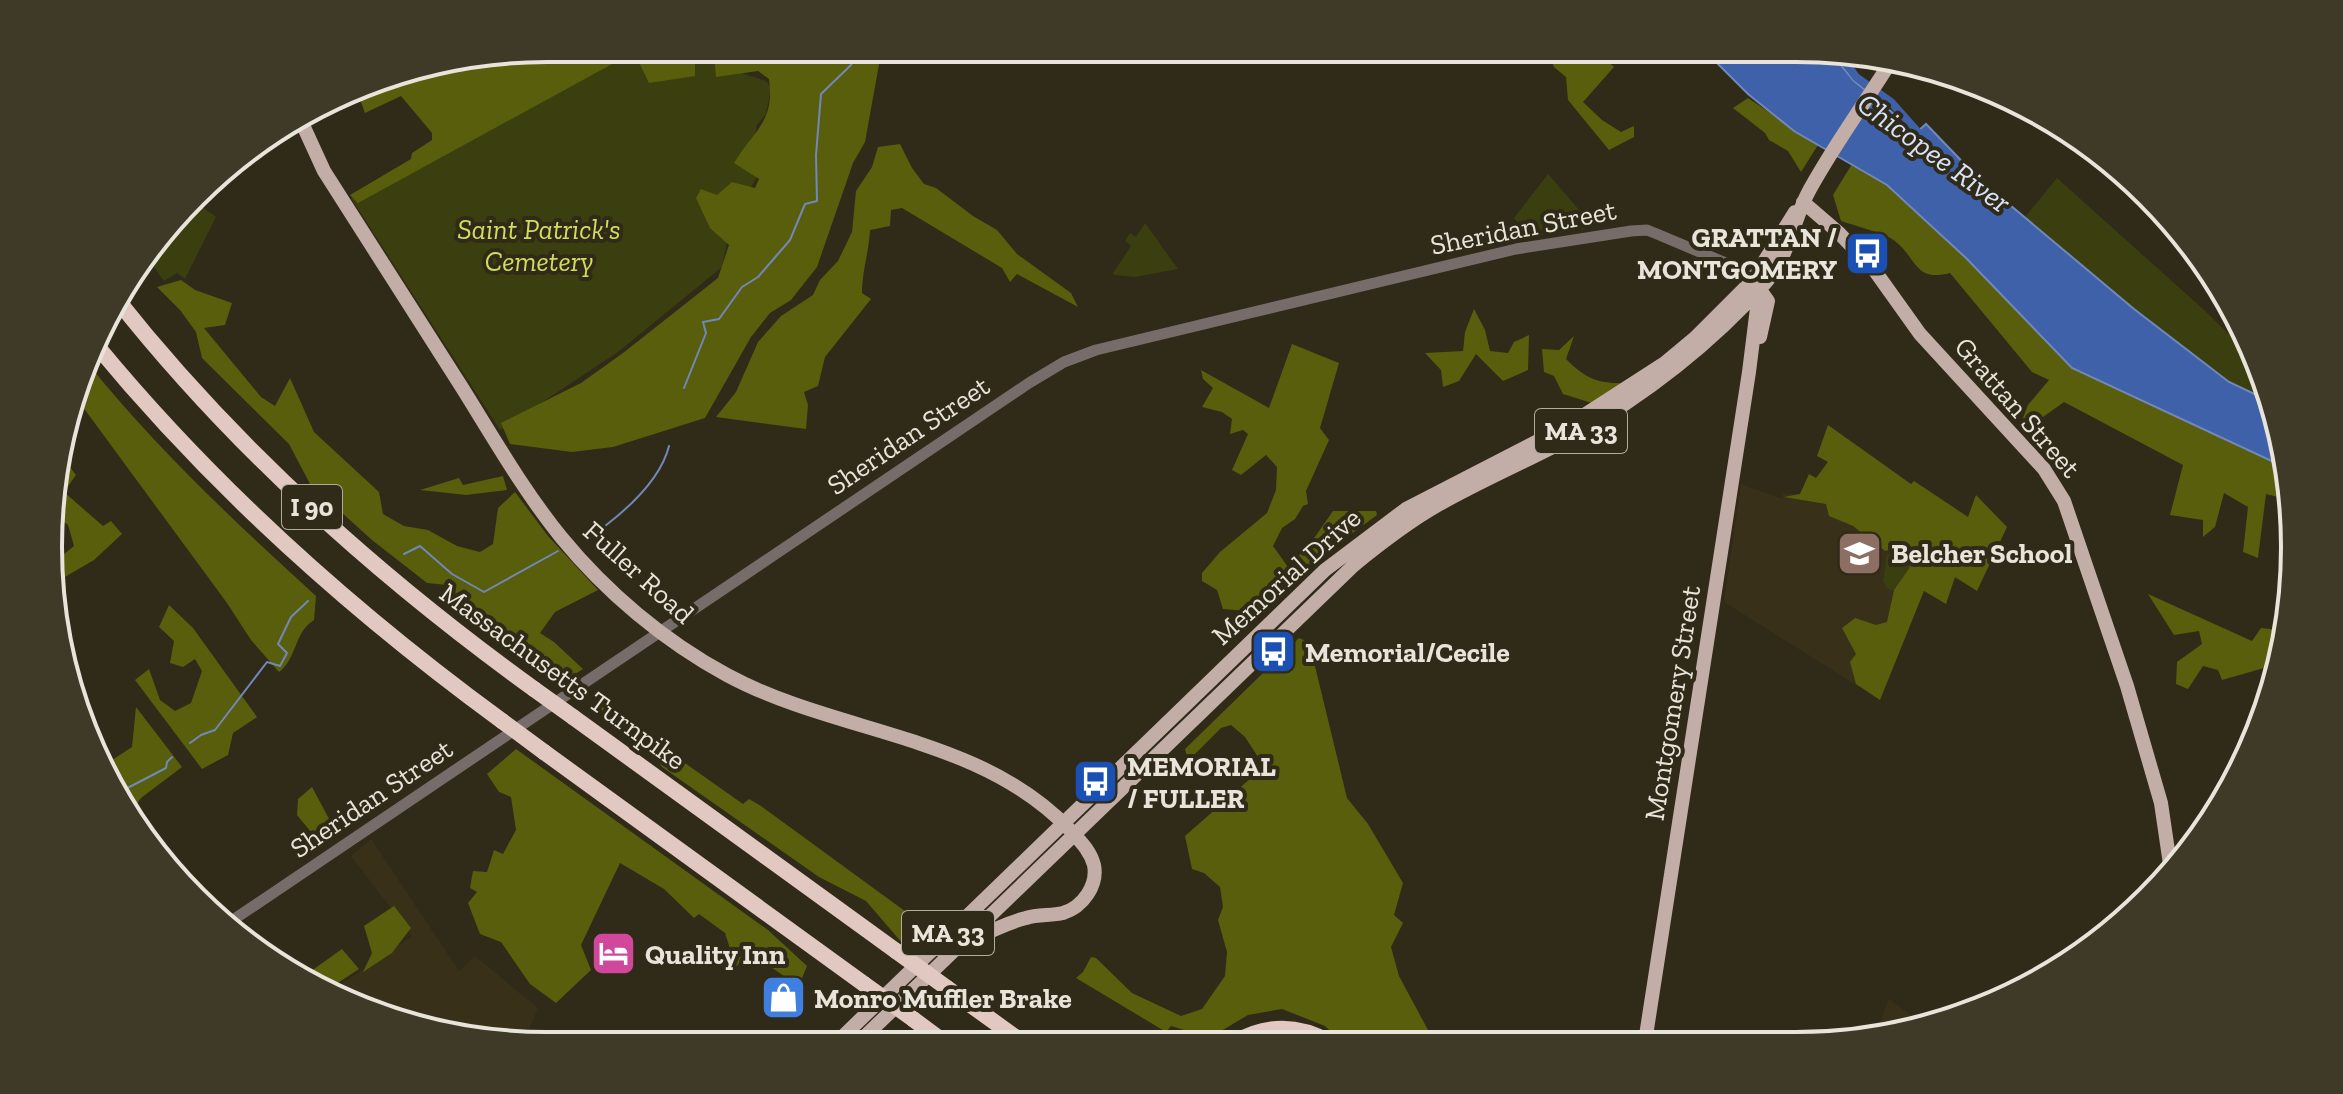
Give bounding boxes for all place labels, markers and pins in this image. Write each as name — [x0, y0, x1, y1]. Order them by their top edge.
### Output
place label: GRATTAN / MONTGOMERY — [1637, 221, 1837, 286]
bus stop icon: GRATTAN / MONTGOMERY — [1844, 229, 1892, 277]
school or university icon: Belcher School — [1836, 529, 1884, 577]
place label: Belcher School — [1891, 537, 2072, 570]
bus stop icon: Memorial/Cecile — [1250, 628, 1298, 676]
place label: Memorial/Cecile — [1305, 636, 1510, 669]
place label: MEMORIAL / FULLER — [1127, 750, 1276, 815]
bus stop icon: MEMORIAL / FULLER — [1072, 758, 1120, 806]
hotel icon: Quality Inn — [590, 930, 638, 978]
place label: Quality Inn — [645, 938, 786, 971]
shop icon: Monro Muffler Brake — [759, 974, 807, 1022]
place label: Monro Muffler Brake — [814, 982, 1072, 1015]

